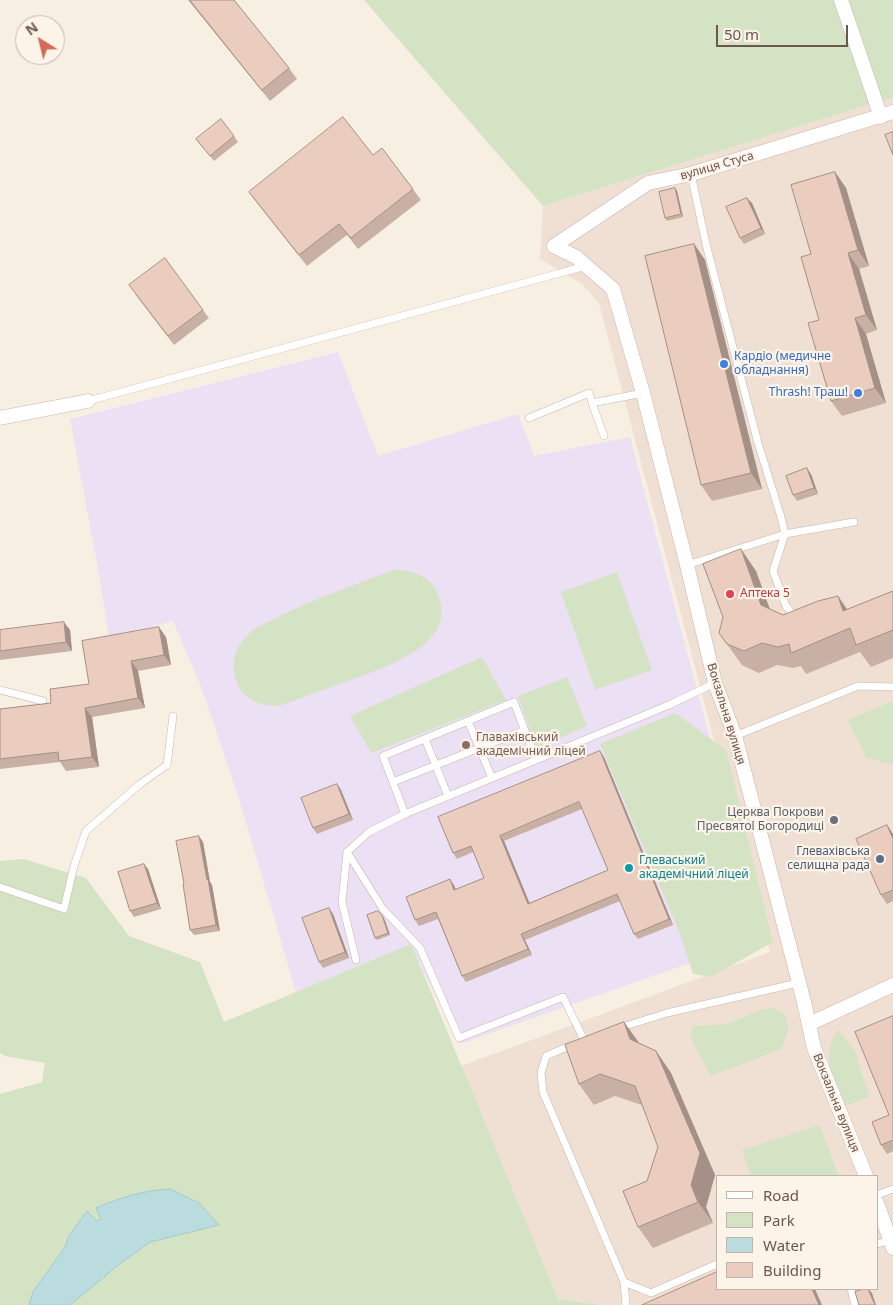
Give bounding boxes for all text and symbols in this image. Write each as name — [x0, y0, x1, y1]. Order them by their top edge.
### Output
north arrow — [15, 15, 65, 65]
scale bar — [718, 15, 850, 47]
text: N — [21, 17, 42, 39]
text: 50 m — [724, 24, 759, 44]
street label: вулиця Стуса — [679, 149, 755, 183]
place label: Кардіо (медичне обладнання) — [734, 350, 831, 378]
marker: Кардіо (медичне обладнання) — [718, 358, 730, 370]
place label: Thrash! Траш! — [769, 386, 848, 400]
marker: Thrash! Траш! — [852, 387, 864, 399]
place label: Аптека 5 — [740, 587, 790, 601]
marker: Аптека 5 — [724, 588, 736, 600]
street label: Вокзальна вулиця — [704, 661, 748, 767]
place label: Главахівський академічний ліцей — [476, 731, 586, 759]
marker: Главахівський академічний ліцей — [460, 739, 472, 751]
place label: Церква Покрови Пресвятої Богородиці — [697, 806, 824, 834]
marker: Церква Покрови Пресвятої Богородиці — [828, 814, 840, 826]
place label: Глевахівська селищна рада — [787, 845, 870, 873]
marker: Глевахівська селищна рада — [874, 853, 886, 865]
place label: Глеваський академічний ліцей — [639, 854, 749, 882]
marker: Глеваський академічний ліцей — [623, 862, 635, 874]
street label: Вокзальна вулиця — [810, 1051, 862, 1155]
legend — [716, 1175, 878, 1290]
text: Road — [763, 1185, 799, 1205]
text: Park — [763, 1210, 795, 1230]
text: Water — [763, 1235, 805, 1255]
text: Building — [763, 1260, 821, 1280]

